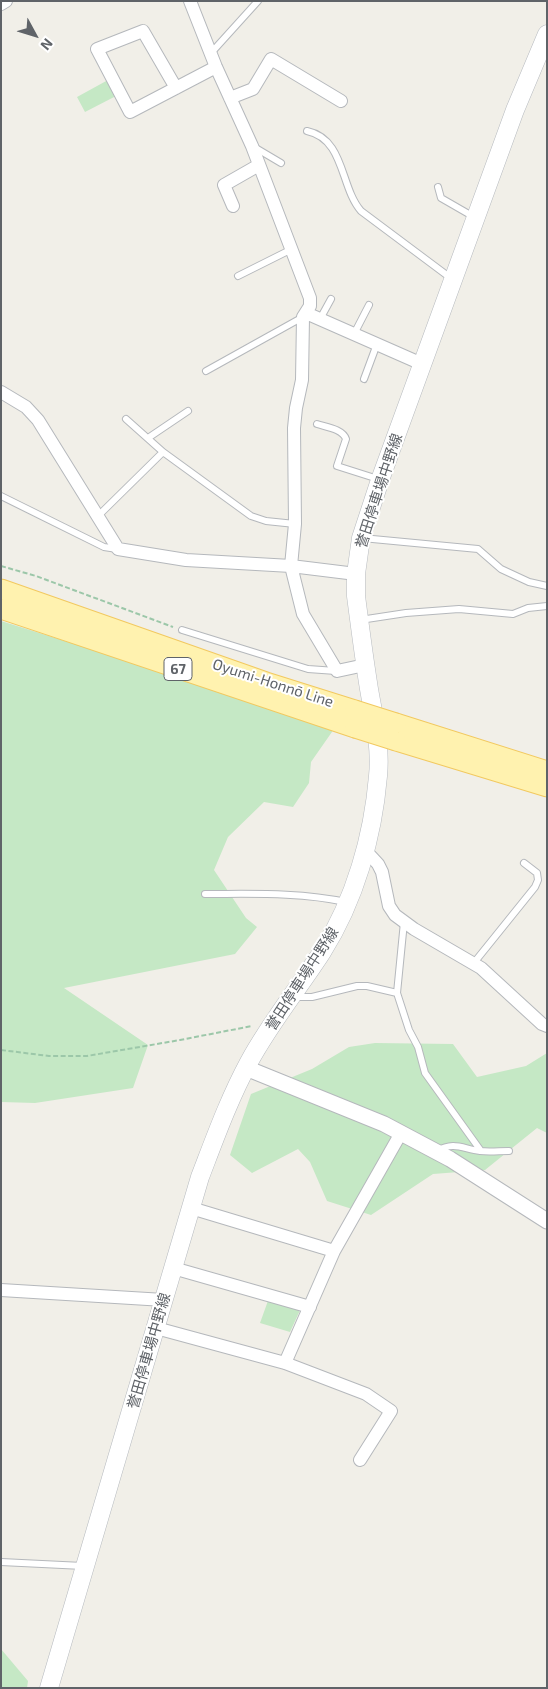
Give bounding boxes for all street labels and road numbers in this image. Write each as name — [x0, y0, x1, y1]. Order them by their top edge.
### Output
street label: 誉田停車場中野線 — [352, 431, 406, 551]
street label: Oyumi-Honnō Line — [210, 655, 336, 711]
road number: 67 — [164, 658, 192, 681]
street label: 誉田停車場中野線 — [262, 924, 342, 1034]
street label: 誉田停車場中野線 — [124, 1291, 174, 1411]

